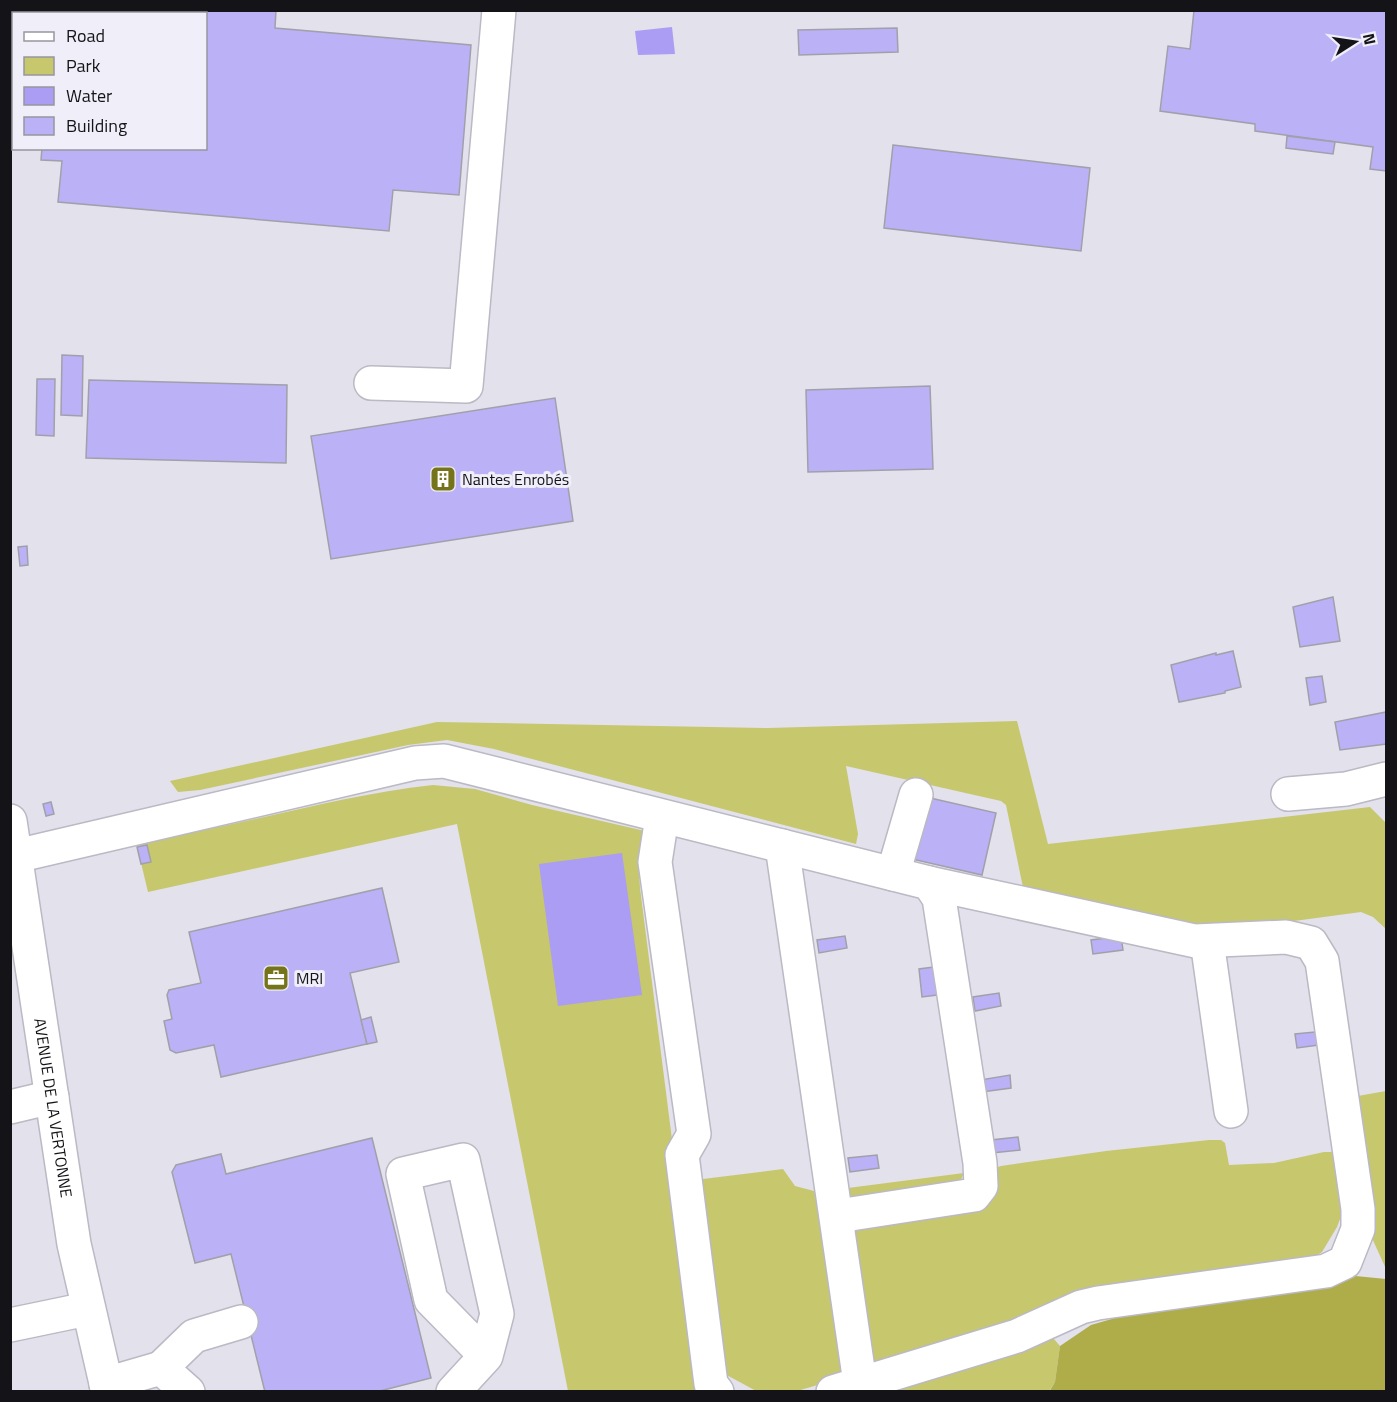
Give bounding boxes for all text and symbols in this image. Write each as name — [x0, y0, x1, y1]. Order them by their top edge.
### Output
legend — [12, 12, 207, 150]
north arrow — [1325, 12, 1385, 72]
text: Road — [66, 22, 105, 49]
text: N — [1357, 31, 1383, 47]
text: Park — [66, 52, 101, 79]
text: Water — [66, 82, 112, 109]
text: Building — [66, 112, 127, 139]
building icon: Nantes Enrobés — [428, 464, 458, 494]
place label: Nantes Enrobés — [462, 467, 569, 491]
office icon: MRI — [261, 963, 291, 993]
place label: MRI — [296, 966, 323, 990]
street label: AVENUE DE LA VERTONNE — [28, 1016, 79, 1199]

